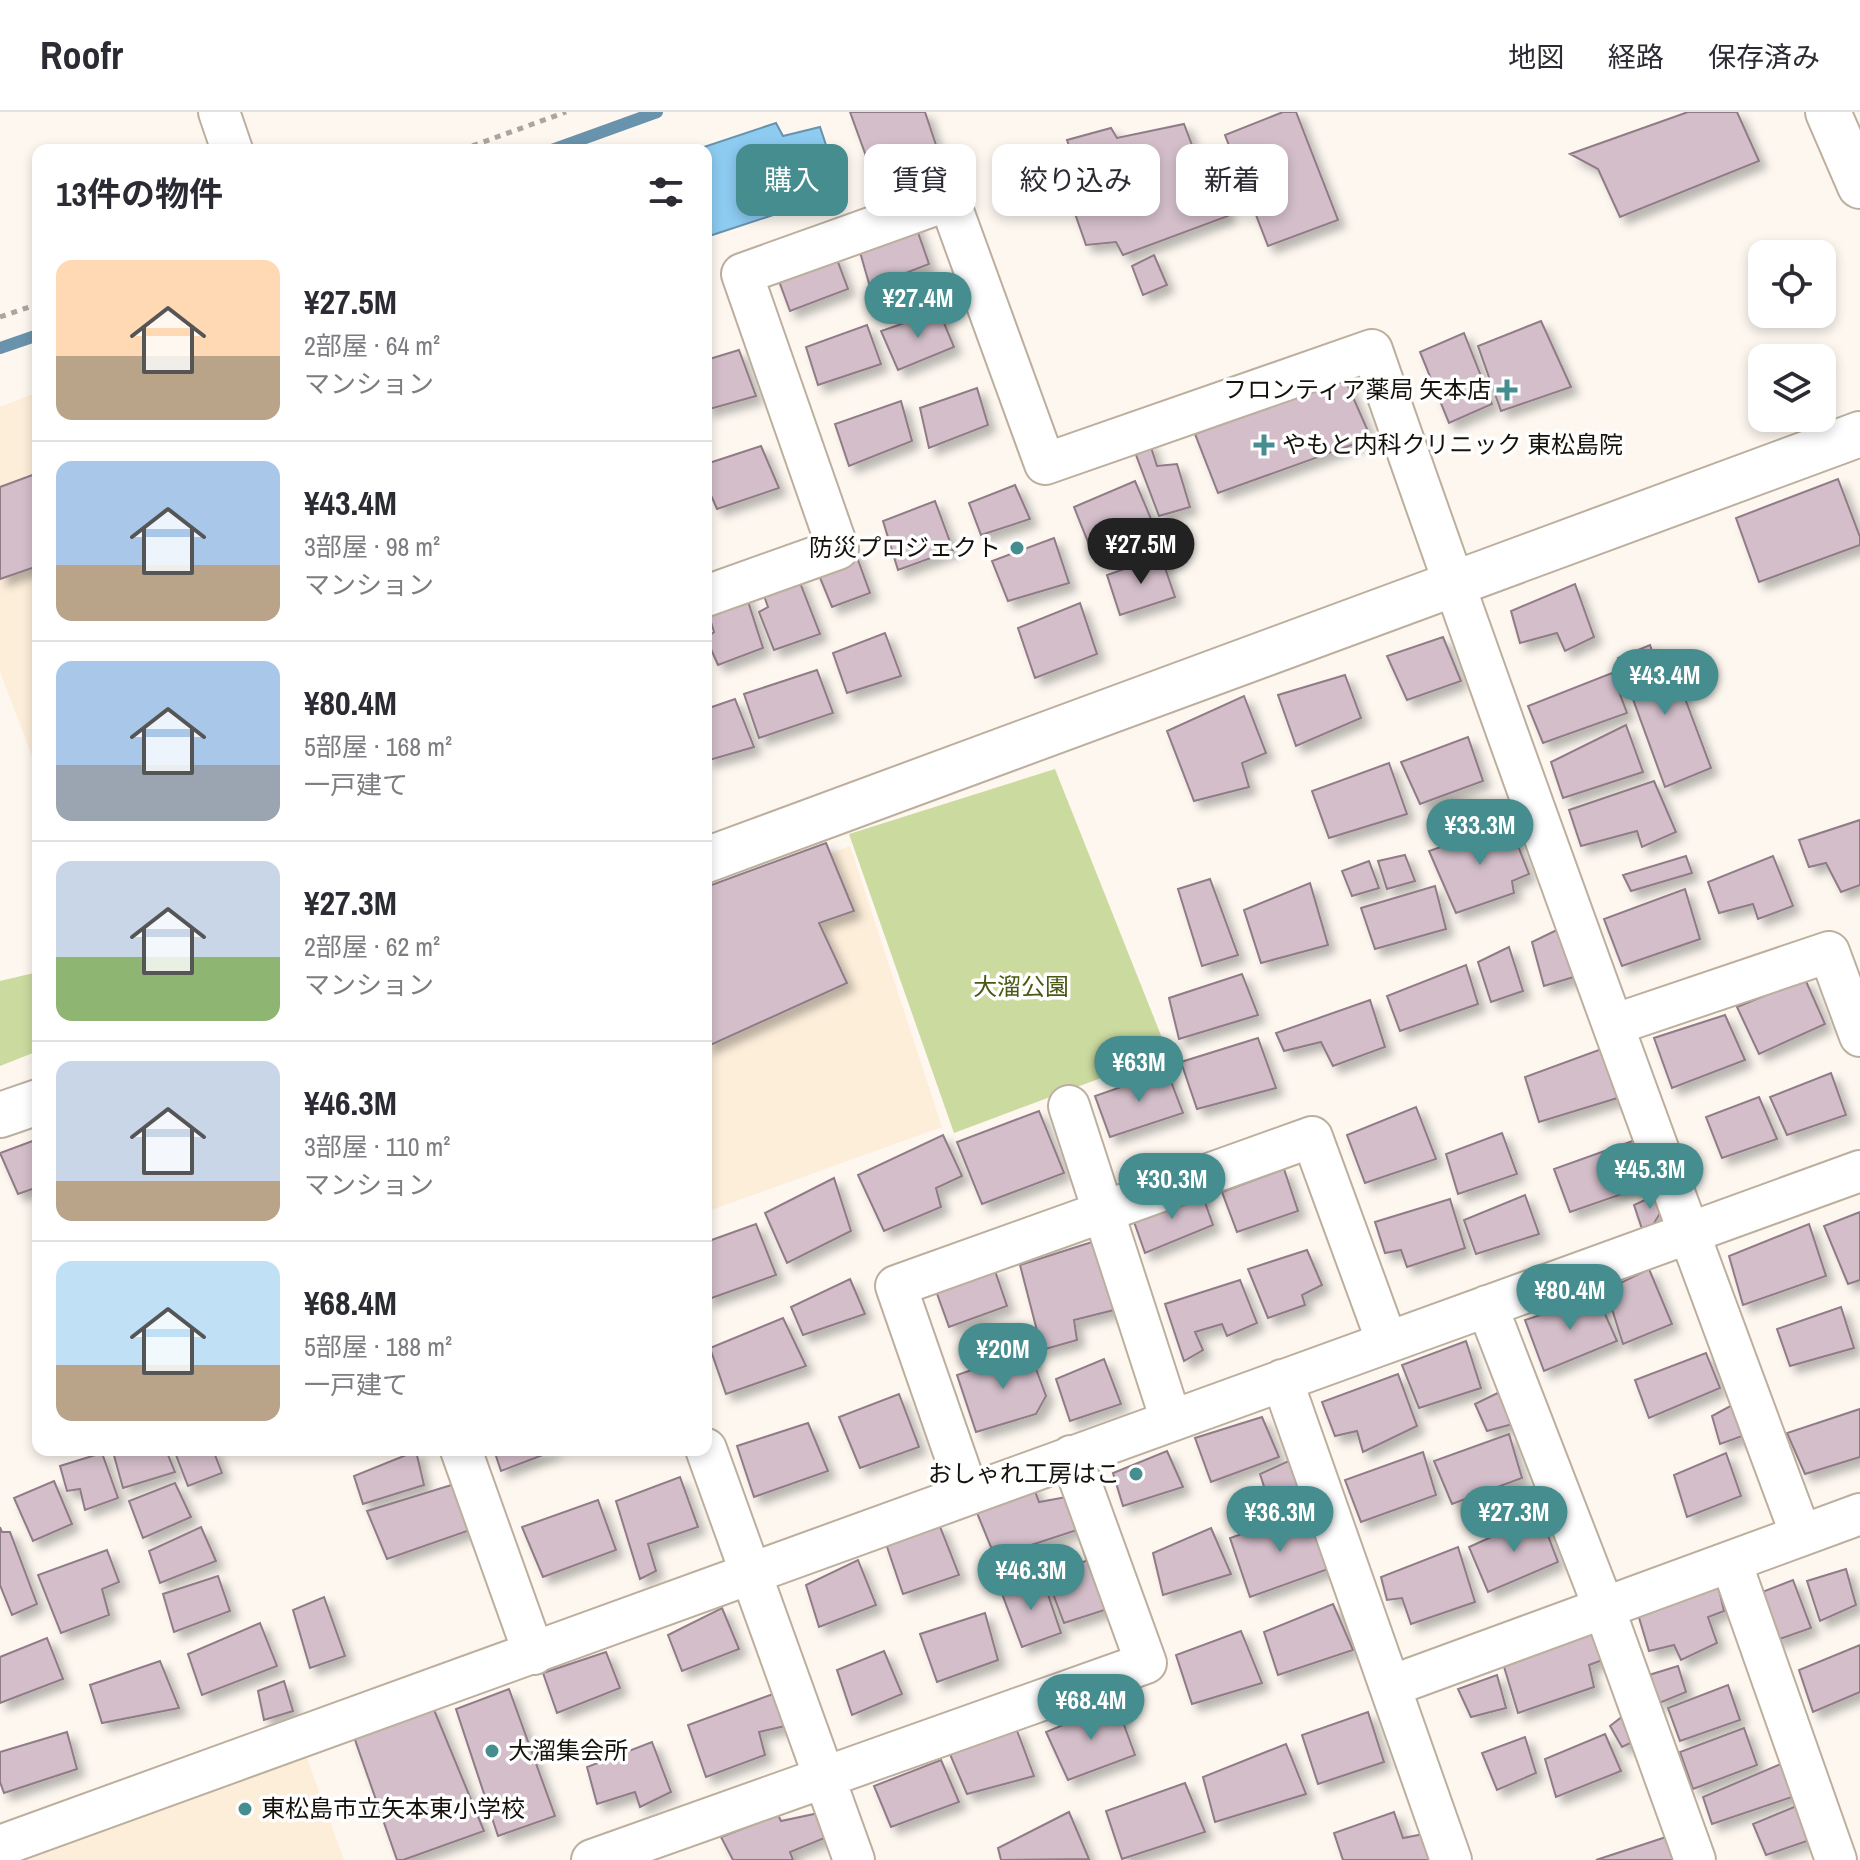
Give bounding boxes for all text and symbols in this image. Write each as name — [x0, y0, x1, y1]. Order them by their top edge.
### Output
text: Roofr — [40, 30, 123, 81]
text: 地図 — [1508, 38, 1564, 76]
text: 経路 — [1608, 38, 1664, 76]
text: 保存済み — [1708, 38, 1820, 76]
chip: 購入 — [736, 144, 848, 216]
chip: 賃貸 — [864, 144, 976, 216]
chip: 絞り込み — [992, 144, 1160, 216]
chip: 新着 — [1176, 144, 1288, 216]
icon: filters — [644, 170, 688, 214]
text: 13件の物件 — [56, 171, 223, 217]
map controls — [1748, 240, 1836, 432]
button: locate — [1748, 240, 1836, 328]
pin: ¥27.4M — [853, 272, 983, 340]
text: ¥27.5M — [304, 279, 397, 325]
text: ¥27.4M — [882, 280, 954, 315]
icon: home — [120, 292, 216, 388]
text: 2部屋 · 64 m² — [304, 328, 440, 363]
button: layers — [1748, 344, 1836, 432]
text: マンション — [304, 366, 434, 401]
place label: フロンティア薬局 矢本店 — [1223, 373, 1491, 405]
marker: フロンティア薬局 矢本店 — [1498, 381, 1516, 399]
place label: やもと内科クリニック 東松島院 — [1282, 428, 1623, 460]
marker: やもと内科クリニック 東松島院 — [1253, 434, 1275, 456]
text: ¥43.4M — [304, 480, 397, 526]
icon: home — [120, 493, 216, 589]
pin: ¥27.5M — [1076, 518, 1206, 586]
text: ¥27.5M — [1105, 526, 1177, 561]
text: 3部屋 · 98 m² — [304, 529, 440, 564]
place label: 防災プロジェクト — [809, 531, 1001, 563]
marker: 防災プロジェクト — [1008, 539, 1026, 557]
text: マンション — [304, 567, 434, 602]
pin: ¥43.4M — [1600, 649, 1730, 717]
text: ¥43.4M — [1629, 657, 1701, 692]
text: ¥80.4M — [304, 680, 397, 726]
icon: home — [120, 693, 216, 789]
text: 5部屋 · 168 m² — [304, 729, 452, 764]
text: 一戸建て — [304, 767, 408, 802]
pin: ¥33.3M — [1415, 799, 1545, 867]
text: ¥33.3M — [1444, 807, 1516, 842]
text: ¥27.3M — [304, 880, 397, 926]
icon: home — [120, 893, 216, 989]
text: 2部屋 · 62 m² — [304, 929, 440, 964]
text: マンション — [304, 967, 434, 1002]
park label: 大溜公園 — [973, 970, 1069, 1002]
pin: ¥63M — [1092, 1036, 1186, 1104]
text: ¥63M — [1112, 1044, 1166, 1079]
text: ¥46.3M — [304, 1080, 397, 1126]
icon: home — [120, 1093, 216, 1189]
text: 3部屋 · 110 m² — [304, 1129, 450, 1164]
pin: ¥45.3M — [1585, 1143, 1715, 1211]
text: ¥45.3M — [1614, 1151, 1686, 1186]
pin: ¥30.3M — [1107, 1153, 1237, 1221]
text: ¥30.3M — [1136, 1161, 1208, 1196]
text: マンション — [304, 1167, 434, 1202]
pin: ¥80.4M — [1505, 1264, 1635, 1332]
text: ¥80.4M — [1534, 1272, 1606, 1307]
text: ¥68.4M — [304, 1280, 397, 1326]
icon: home — [120, 1293, 216, 1389]
pin: ¥20M — [956, 1323, 1050, 1391]
text: 5部屋 · 188 m² — [304, 1329, 452, 1364]
text: ¥20M — [976, 1331, 1030, 1366]
text: 一戸建て — [304, 1367, 408, 1402]
place label: おしゃれ工房はこ — [928, 1457, 1120, 1489]
marker: おしゃれ工房はこ — [1127, 1465, 1145, 1483]
pin: ¥36.3M — [1215, 1486, 1345, 1554]
pin: ¥27.3M — [1449, 1486, 1579, 1554]
text: ¥36.3M — [1244, 1494, 1316, 1529]
text: ¥27.3M — [1478, 1494, 1550, 1529]
pin: ¥46.3M — [966, 1544, 1096, 1612]
text: ¥46.3M — [995, 1552, 1067, 1587]
pin: ¥68.4M — [1026, 1674, 1156, 1742]
text: ¥68.4M — [1055, 1682, 1127, 1717]
place label: 大溜集会所 — [508, 1734, 628, 1766]
marker: 大溜集会所 — [483, 1742, 501, 1760]
place label: 東松島市立矢本東小学校 — [261, 1792, 525, 1824]
marker: 東松島市立矢本東小学校 — [236, 1800, 254, 1818]

